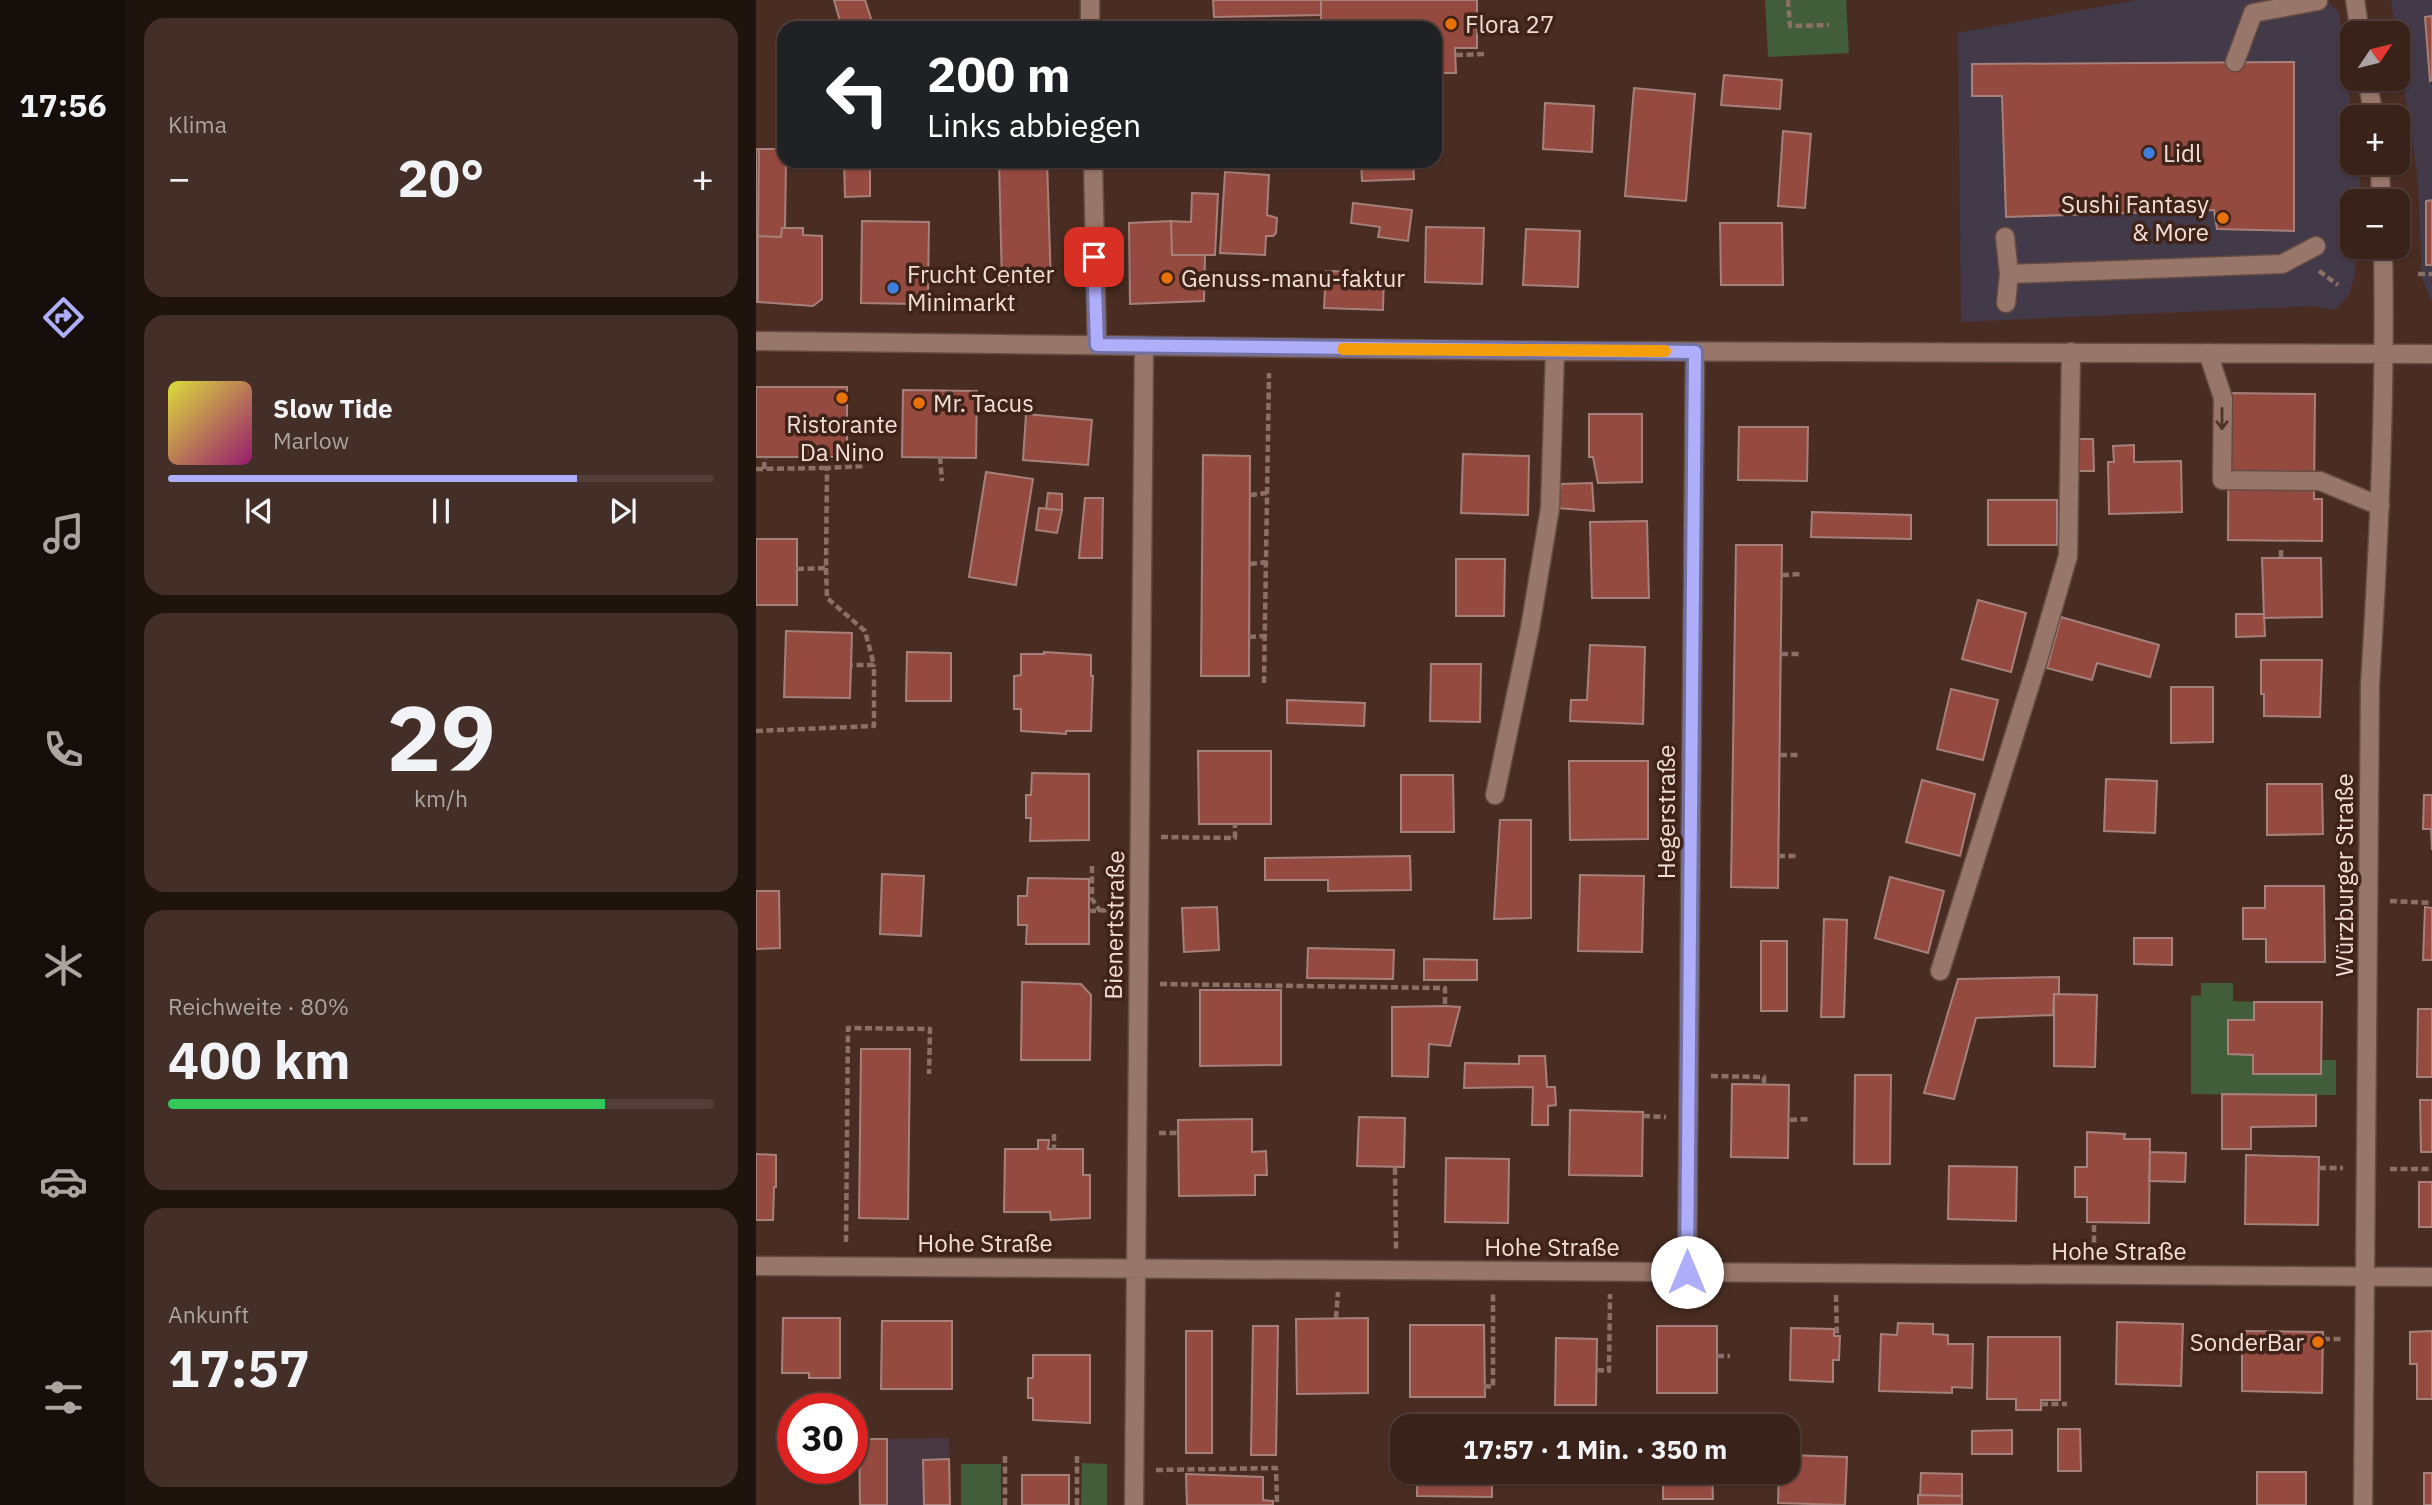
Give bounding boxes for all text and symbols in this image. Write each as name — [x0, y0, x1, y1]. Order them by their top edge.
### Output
place label: Flora 27 — [1465, 8, 1554, 40]
marker: Flora 27 — [1443, 16, 1459, 32]
north arrow — [2340, 21, 2410, 91]
map controls — [2340, 21, 2410, 259]
text: 200 m — [927, 42, 1071, 105]
icon: left — [812, 49, 903, 140]
text: 17:56 — [19, 84, 107, 126]
text: Links abbiegen — [927, 104, 1141, 146]
button: + — [2340, 105, 2410, 175]
text: Klima — [168, 109, 227, 139]
place label: Lidl — [2163, 137, 2201, 169]
text: 20° — [398, 144, 484, 211]
marker: Lidl — [2141, 145, 2157, 161]
text: − — [168, 153, 191, 202]
text: + — [691, 153, 714, 202]
place label: Sushi Fantasy & More — [2061, 188, 2209, 248]
button: − — [2340, 189, 2410, 259]
marker: Sushi Fantasy & More — [2215, 210, 2231, 226]
pin — [1064, 227, 1124, 287]
icon: arrive — [1075, 238, 1113, 276]
place label: Frucht Center Minimarkt — [907, 258, 1054, 318]
place label: Genuss-manu-faktur — [1181, 262, 1405, 294]
marker: Genuss-manu-faktur — [1159, 270, 1175, 286]
marker: Frucht Center Minimarkt — [885, 280, 901, 296]
icon: directions — [39, 293, 88, 342]
place label: Mr. Tacus — [933, 387, 1034, 419]
marker: Ristorante Da Nino — [834, 390, 850, 406]
text: Slow Tide — [273, 391, 393, 425]
marker: Mr. Tacus — [911, 395, 927, 411]
one-way arrow — [2215, 407, 2229, 430]
place label: Ristorante Da Nino — [786, 408, 898, 468]
text: Marlow — [273, 425, 349, 455]
icon: previous — [240, 492, 278, 530]
icon: pause — [422, 492, 460, 530]
icon: next — [604, 492, 642, 530]
icon: music — [39, 509, 88, 558]
text: 29 — [386, 678, 496, 796]
icon: phone — [39, 725, 88, 774]
street label: Hegerstraße — [1650, 745, 1682, 879]
street label: Würzburger Straße — [2328, 773, 2360, 977]
text: km/h — [414, 783, 468, 813]
street label: Bienertstraße — [1097, 850, 1131, 1000]
icon: climate — [39, 941, 88, 990]
text: Reichweite · 80% — [168, 991, 349, 1021]
text: 400 km — [168, 1026, 350, 1093]
icon: car — [39, 1157, 88, 1206]
street label: Hohe Straße — [917, 1227, 1053, 1259]
street label: Hohe Straße — [1484, 1231, 1620, 1263]
position arrow — [1650, 1235, 1724, 1309]
street label: Hohe Straße — [2051, 1235, 2187, 1267]
text: Ankunft — [168, 1299, 249, 1329]
place label: SonderBar — [2190, 1326, 2304, 1358]
text: 17:57 — [168, 1334, 310, 1401]
marker: SonderBar — [2310, 1334, 2326, 1350]
icon: filters — [39, 1373, 88, 1422]
speed limit sign: 30 — [777, 1393, 868, 1484]
text: 17:57 · 1 Min. · 350 m — [1463, 1432, 1727, 1466]

